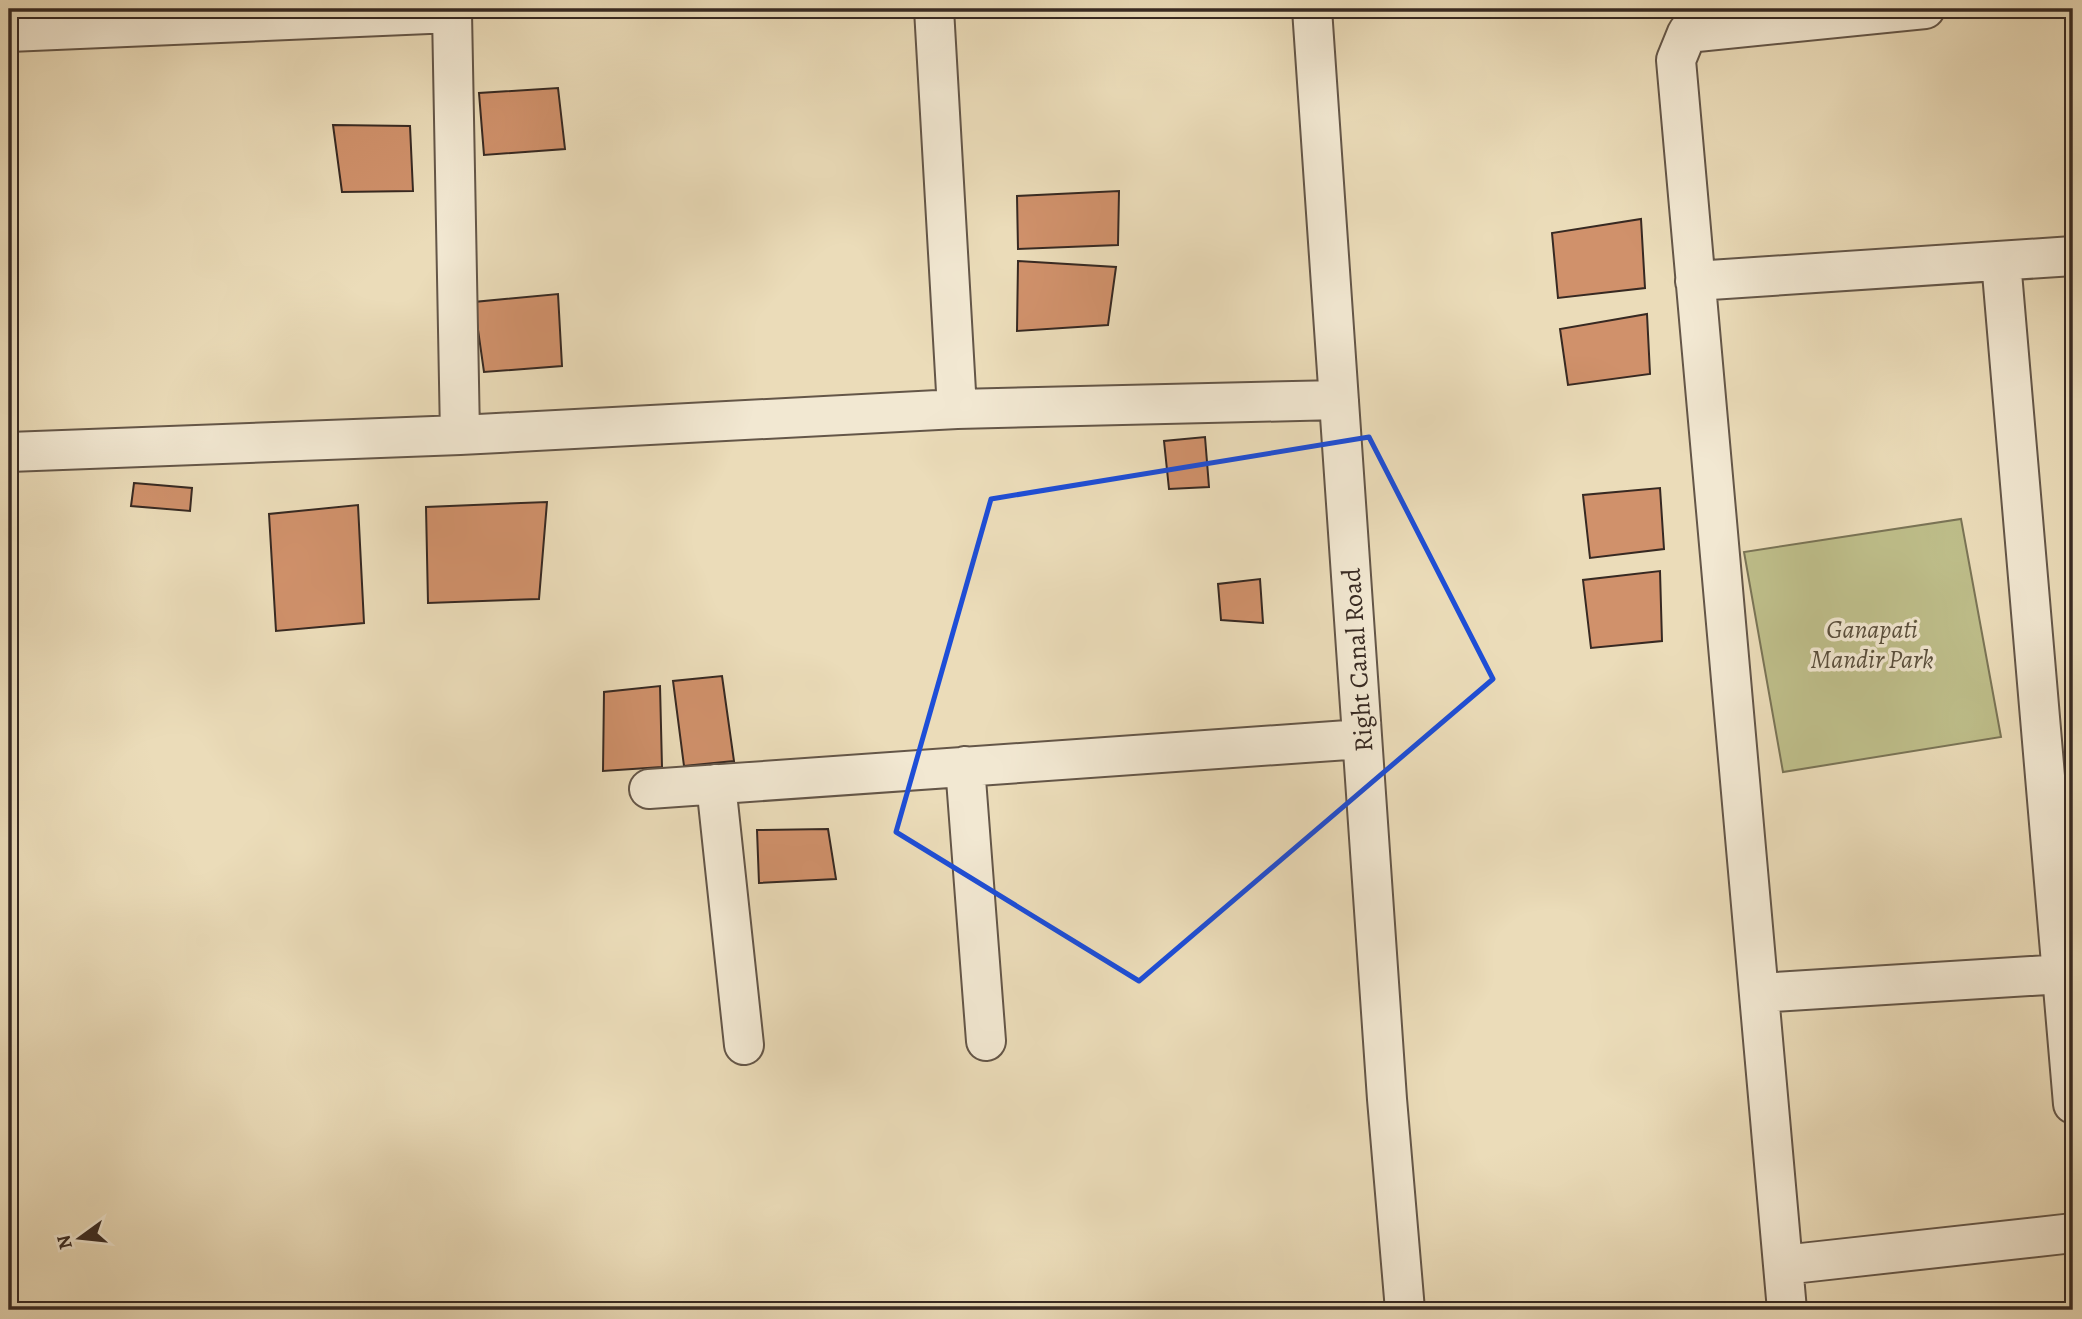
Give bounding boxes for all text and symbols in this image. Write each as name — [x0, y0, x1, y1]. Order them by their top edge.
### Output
street label: Right Canal Road — [1334, 567, 1381, 753]
park label: Ganapati Mandir Park — [1811, 612, 1933, 677]
north arrow — [46, 1204, 116, 1274]
text: N — [50, 1232, 79, 1252]

